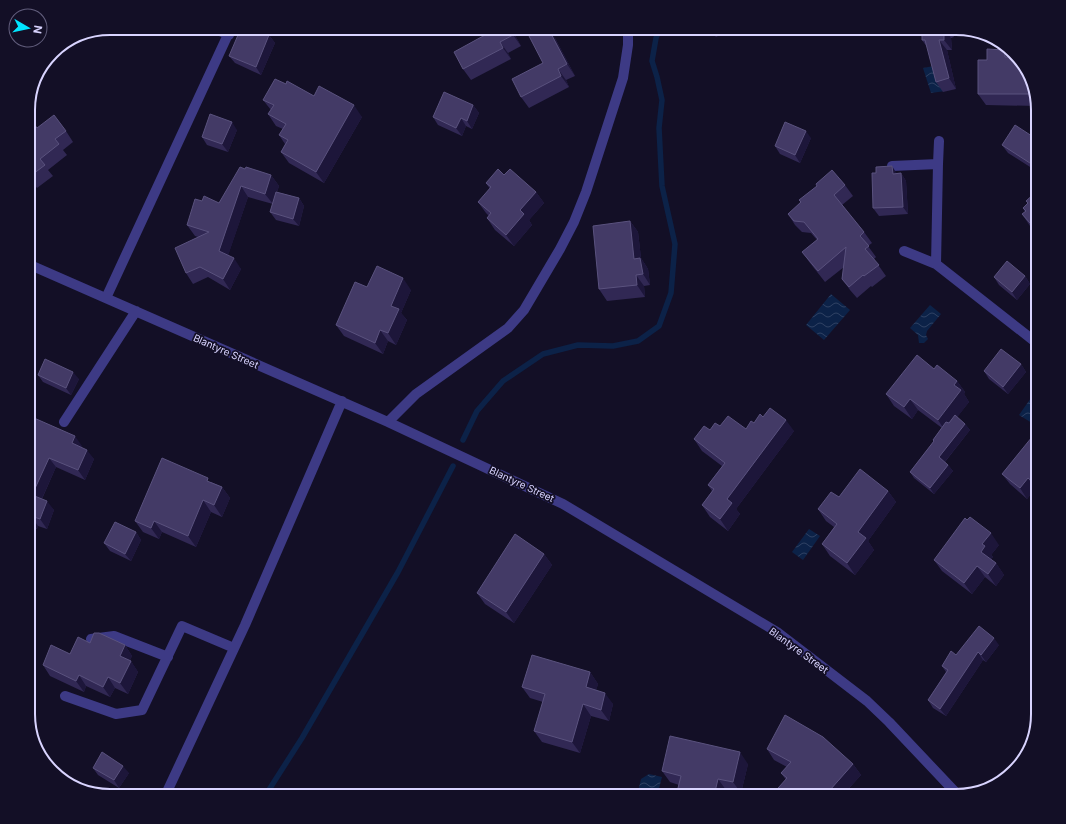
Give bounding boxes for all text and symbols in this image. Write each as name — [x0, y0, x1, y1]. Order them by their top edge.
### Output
north arrow — [8, 8, 48, 48]
text: N — [30, 24, 45, 35]
street label: Blantyre Street — [192, 331, 261, 371]
street label: Blantyre Street — [488, 464, 557, 505]
street label: Blantyre Street — [767, 625, 831, 676]

